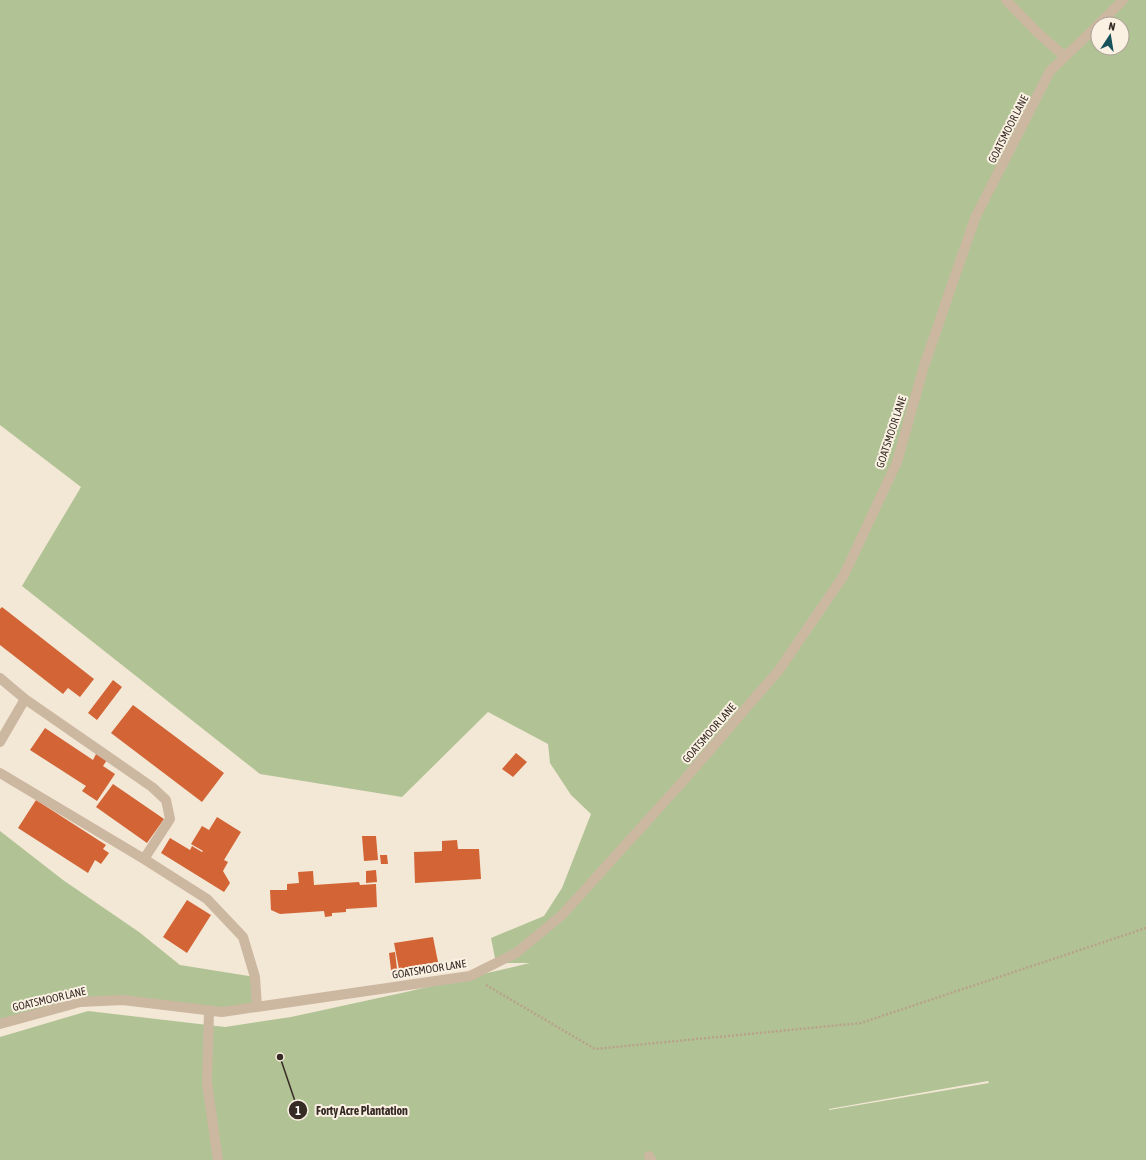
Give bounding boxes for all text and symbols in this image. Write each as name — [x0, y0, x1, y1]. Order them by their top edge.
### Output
north arrow — [1090, 16, 1130, 56]
text: N — [1108, 20, 1117, 33]
street label: GOATSMOOR LANE — [986, 93, 1030, 165]
street label: GOATSMOOR LANE — [874, 394, 908, 469]
street label: GOATSMOOR LANE — [680, 701, 738, 765]
street label: GOATSMOOR LANE — [391, 957, 467, 981]
street label: GOATSMOOR LANE — [11, 985, 87, 1013]
callout: Forty Acre Plantation — [288, 1098, 416, 1122]
text: 1 — [295, 1104, 301, 1118]
text: Forty Acre Plantation — [316, 1104, 408, 1118]

